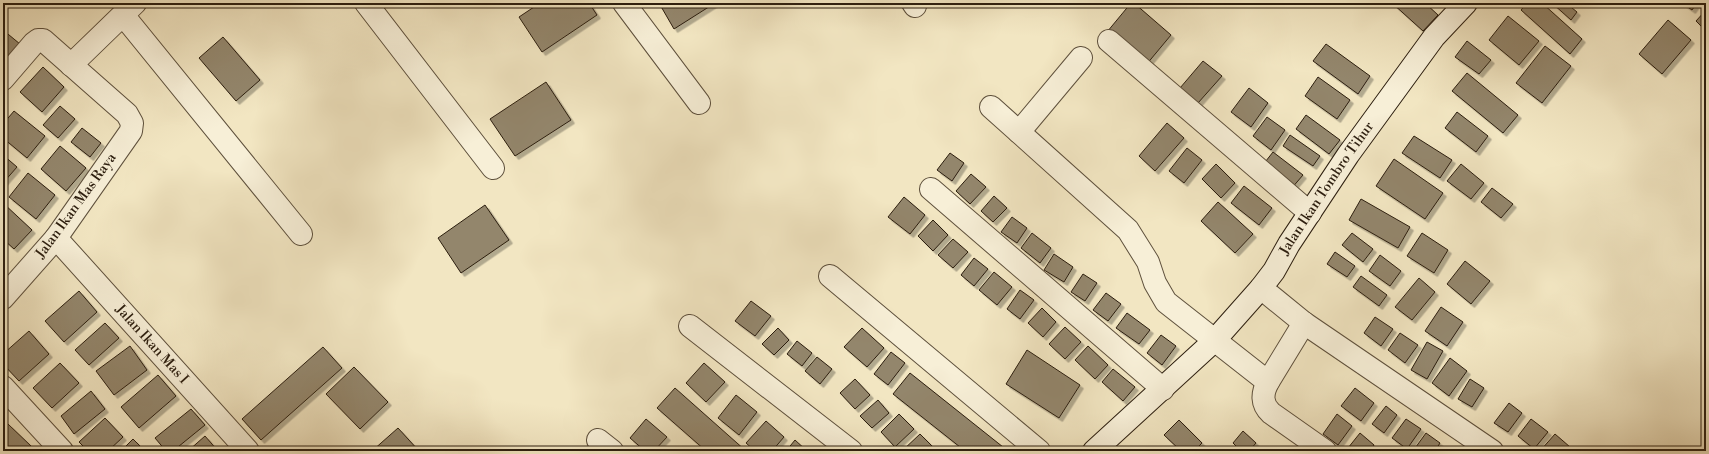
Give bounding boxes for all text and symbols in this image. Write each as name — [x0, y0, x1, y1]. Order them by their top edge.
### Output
street label: Jalan Ikan Tombro Tihur — [1275, 118, 1378, 259]
street label: Jalan Ikan Mas Raya — [31, 149, 121, 263]
street label: Jalan Ikan Mas I — [111, 300, 193, 388]

